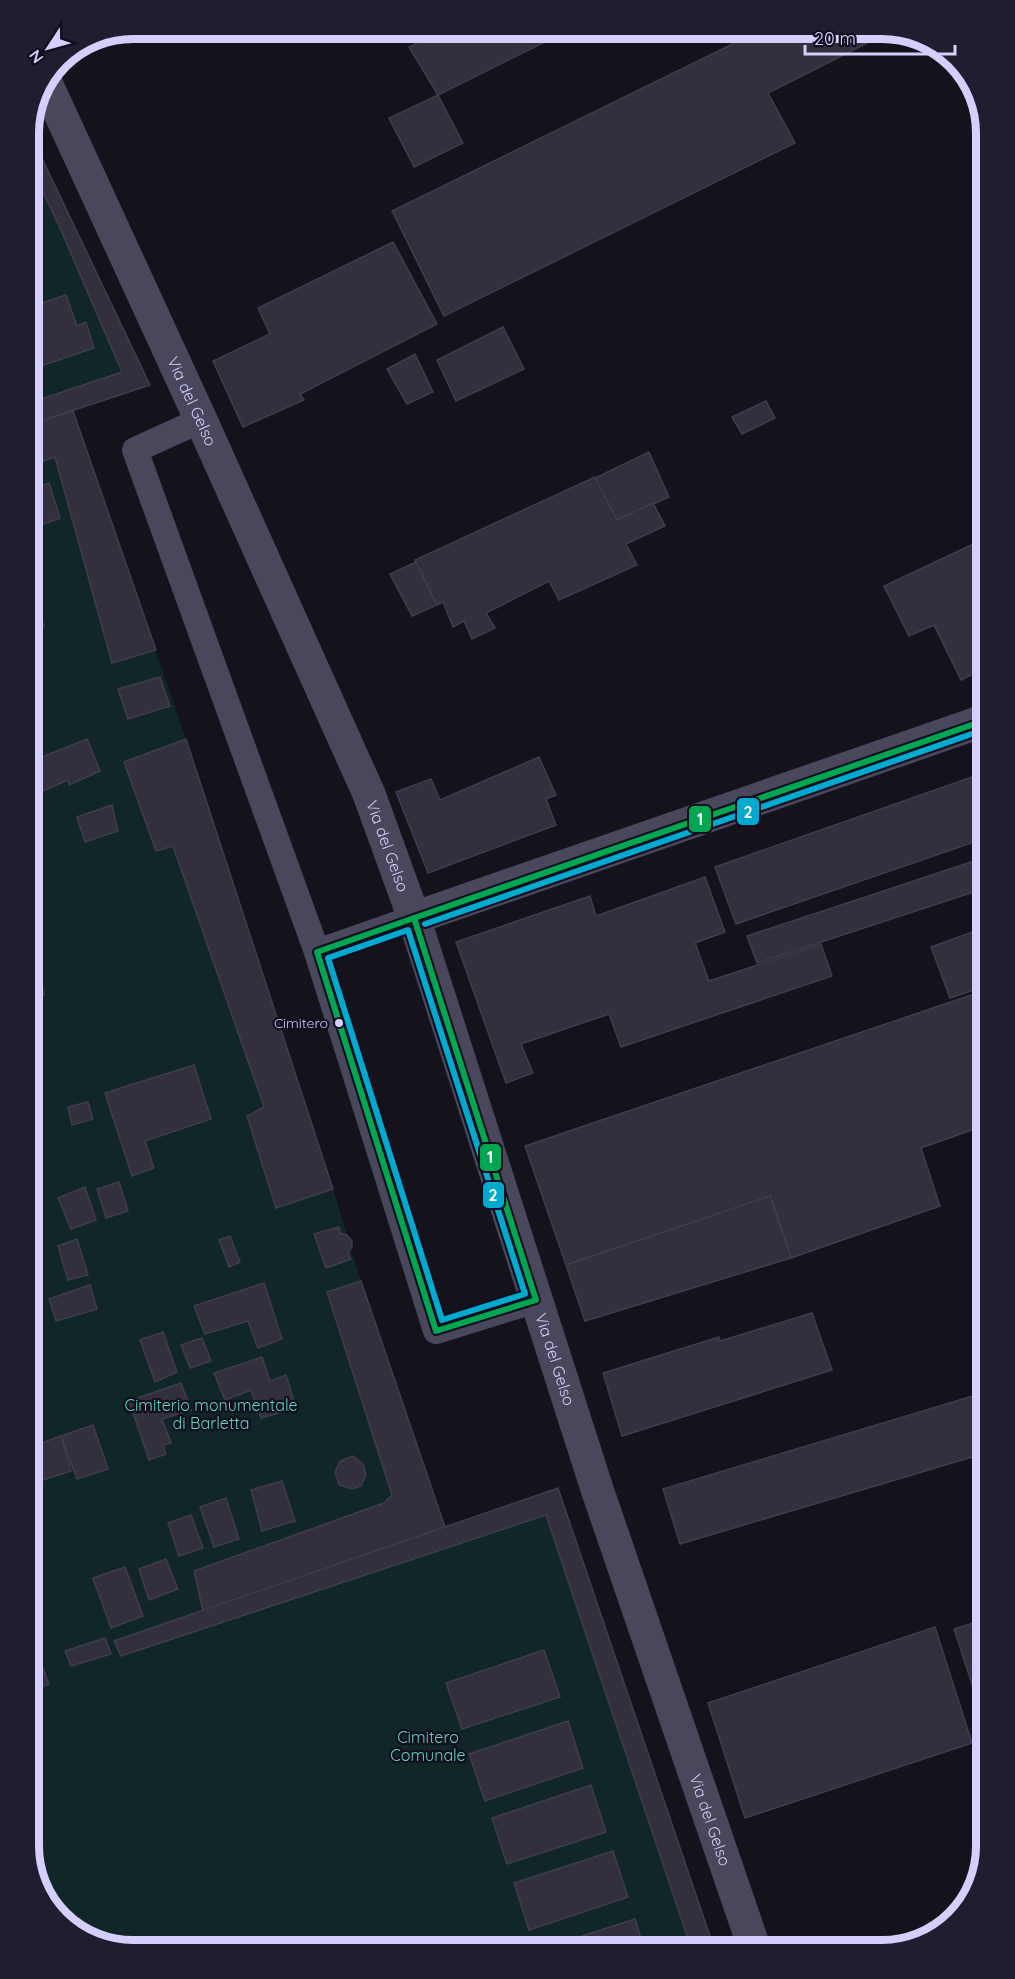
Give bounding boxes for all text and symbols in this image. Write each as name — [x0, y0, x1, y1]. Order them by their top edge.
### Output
north arrow — [18, 18, 78, 78]
scale bar — [805, 18, 955, 56]
text: 20 m — [814, 27, 856, 50]
text: N — [24, 46, 47, 67]
street label: Via del Gelso — [163, 353, 221, 449]
street label: Via del Gelso — [362, 797, 414, 895]
line badge: 2 — [736, 797, 760, 826]
text: 2 — [743, 802, 753, 822]
line badge: 1 — [688, 805, 712, 833]
text: 1 — [697, 809, 703, 829]
place label: Cimitero — [274, 1014, 328, 1032]
marker: Cimitero — [333, 1017, 345, 1029]
line badge: 1 — [479, 1143, 502, 1172]
text: 1 — [487, 1147, 493, 1167]
line badge: 2 — [482, 1181, 505, 1209]
text: 2 — [488, 1185, 498, 1205]
street label: Via del Gelso — [531, 1311, 580, 1408]
park label: Cimiterio monumentale di Barletta — [124, 1395, 298, 1433]
park label: Cimitero Comunale — [390, 1727, 466, 1765]
street label: Via del Gelso — [685, 1771, 735, 1869]

